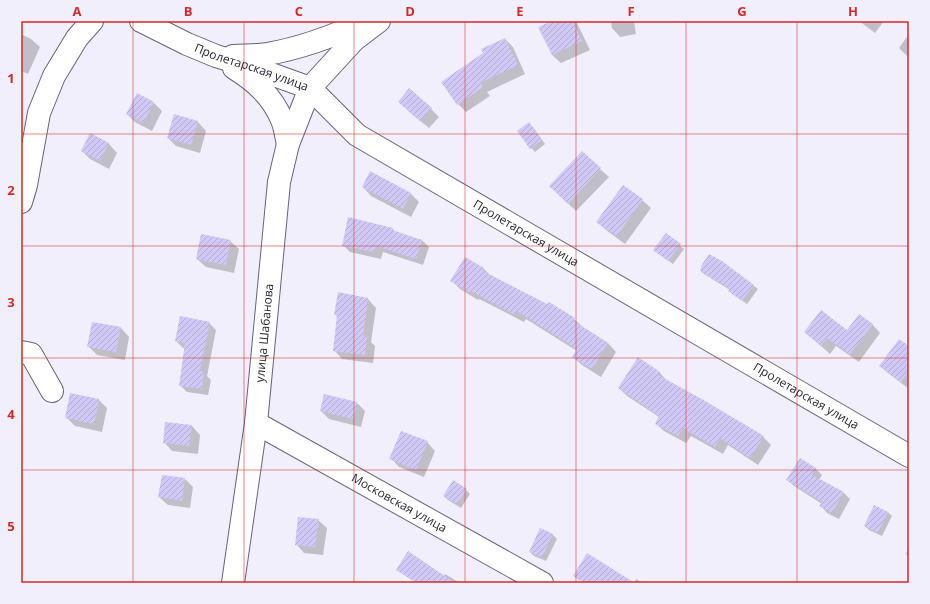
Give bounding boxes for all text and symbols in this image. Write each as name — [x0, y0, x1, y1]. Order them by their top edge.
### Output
text: A — [73, 2, 82, 20]
text: B — [184, 2, 193, 20]
text: C — [295, 2, 303, 20]
text: D — [405, 2, 415, 20]
text: E — [516, 2, 524, 20]
text: F — [627, 2, 635, 20]
text: G — [737, 2, 747, 20]
text: H — [848, 2, 858, 20]
street label: Пролетарская улица — [192, 39, 311, 95]
text: 1 — [7, 69, 15, 87]
text: 2 — [7, 181, 15, 199]
street label: Пролетарская улица — [470, 195, 582, 270]
street label: улица Шабанова — [251, 283, 277, 383]
text: 3 — [7, 293, 15, 311]
street label: Пролетарская улица — [750, 358, 862, 433]
text: 4 — [7, 405, 15, 423]
street label: Московская улица — [348, 469, 450, 536]
text: 5 — [7, 517, 15, 535]

